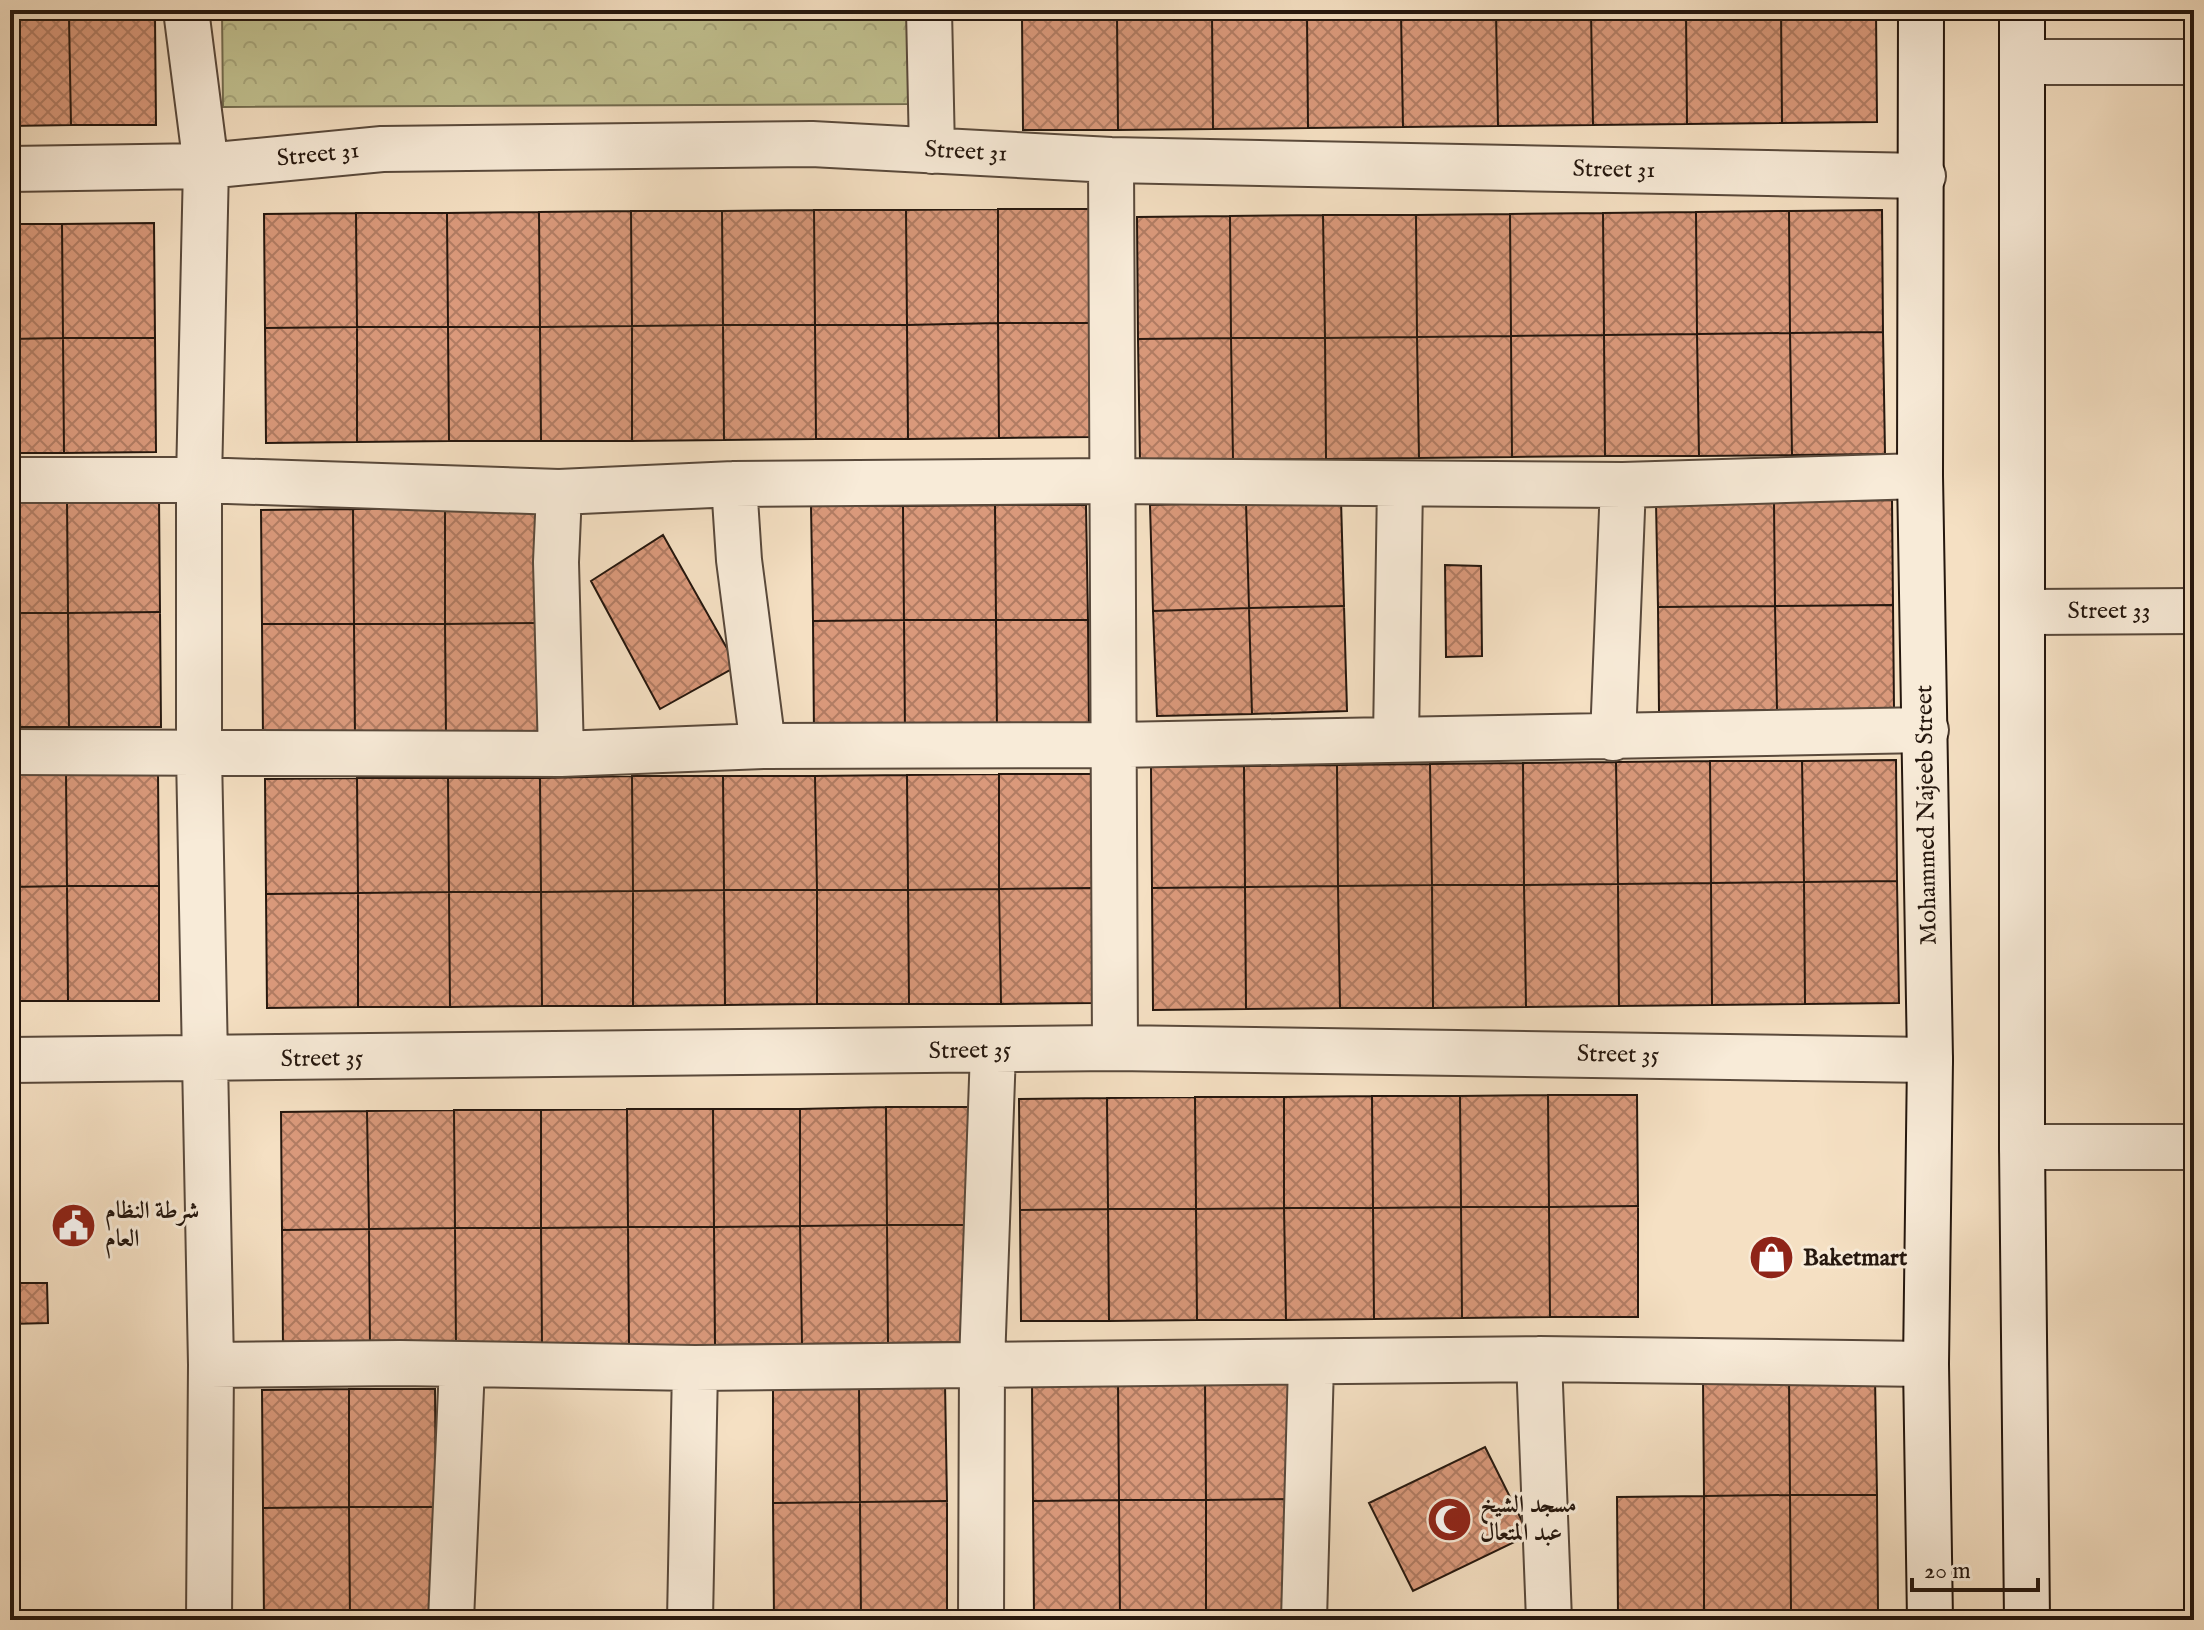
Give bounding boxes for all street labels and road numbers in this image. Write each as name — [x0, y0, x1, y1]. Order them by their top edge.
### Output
street label: Street 31 — [924, 134, 1008, 170]
street label: Street 31 — [275, 135, 361, 175]
street label: Street 31 — [1572, 154, 1656, 186]
street label: Street 33 — [2068, 596, 2150, 627]
street label: Mohammed Najeeb Street — [1909, 685, 1945, 945]
street label: Street 35 — [928, 1035, 1012, 1067]
street label: Street 35 — [1576, 1039, 1660, 1071]
street label: Street 35 — [280, 1043, 364, 1075]

